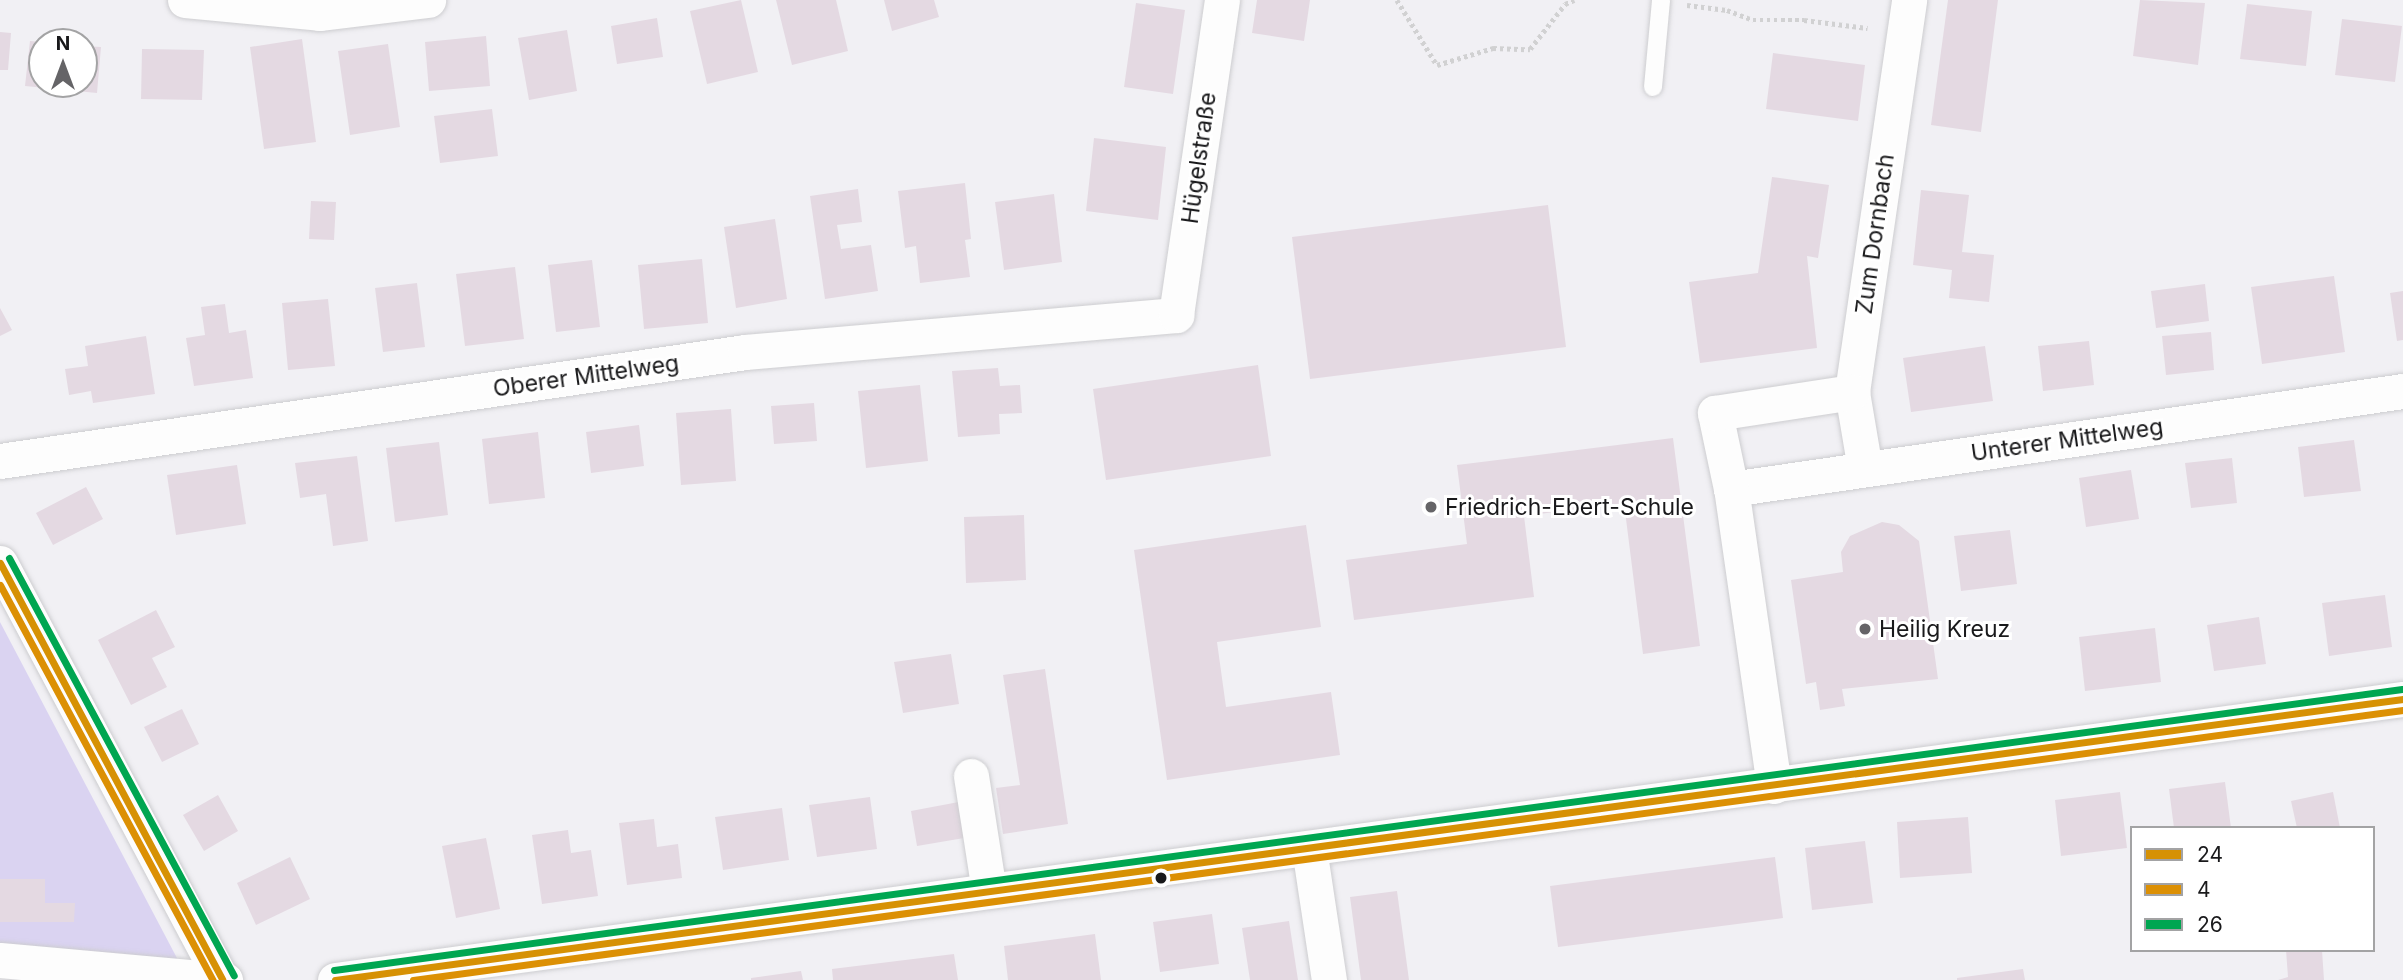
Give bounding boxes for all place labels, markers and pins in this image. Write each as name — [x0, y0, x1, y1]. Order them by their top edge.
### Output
place label: Friedrich-Ebert-Schule — [1445, 493, 1694, 521]
marker: Friedrich-Ebert-Schule — [1423, 499, 1439, 515]
place label: Heilig Kreuz — [1879, 615, 2010, 643]
marker: Heilig Kreuz — [1857, 621, 1873, 637]
unlabelled marker — [1154, 871, 1168, 885]

